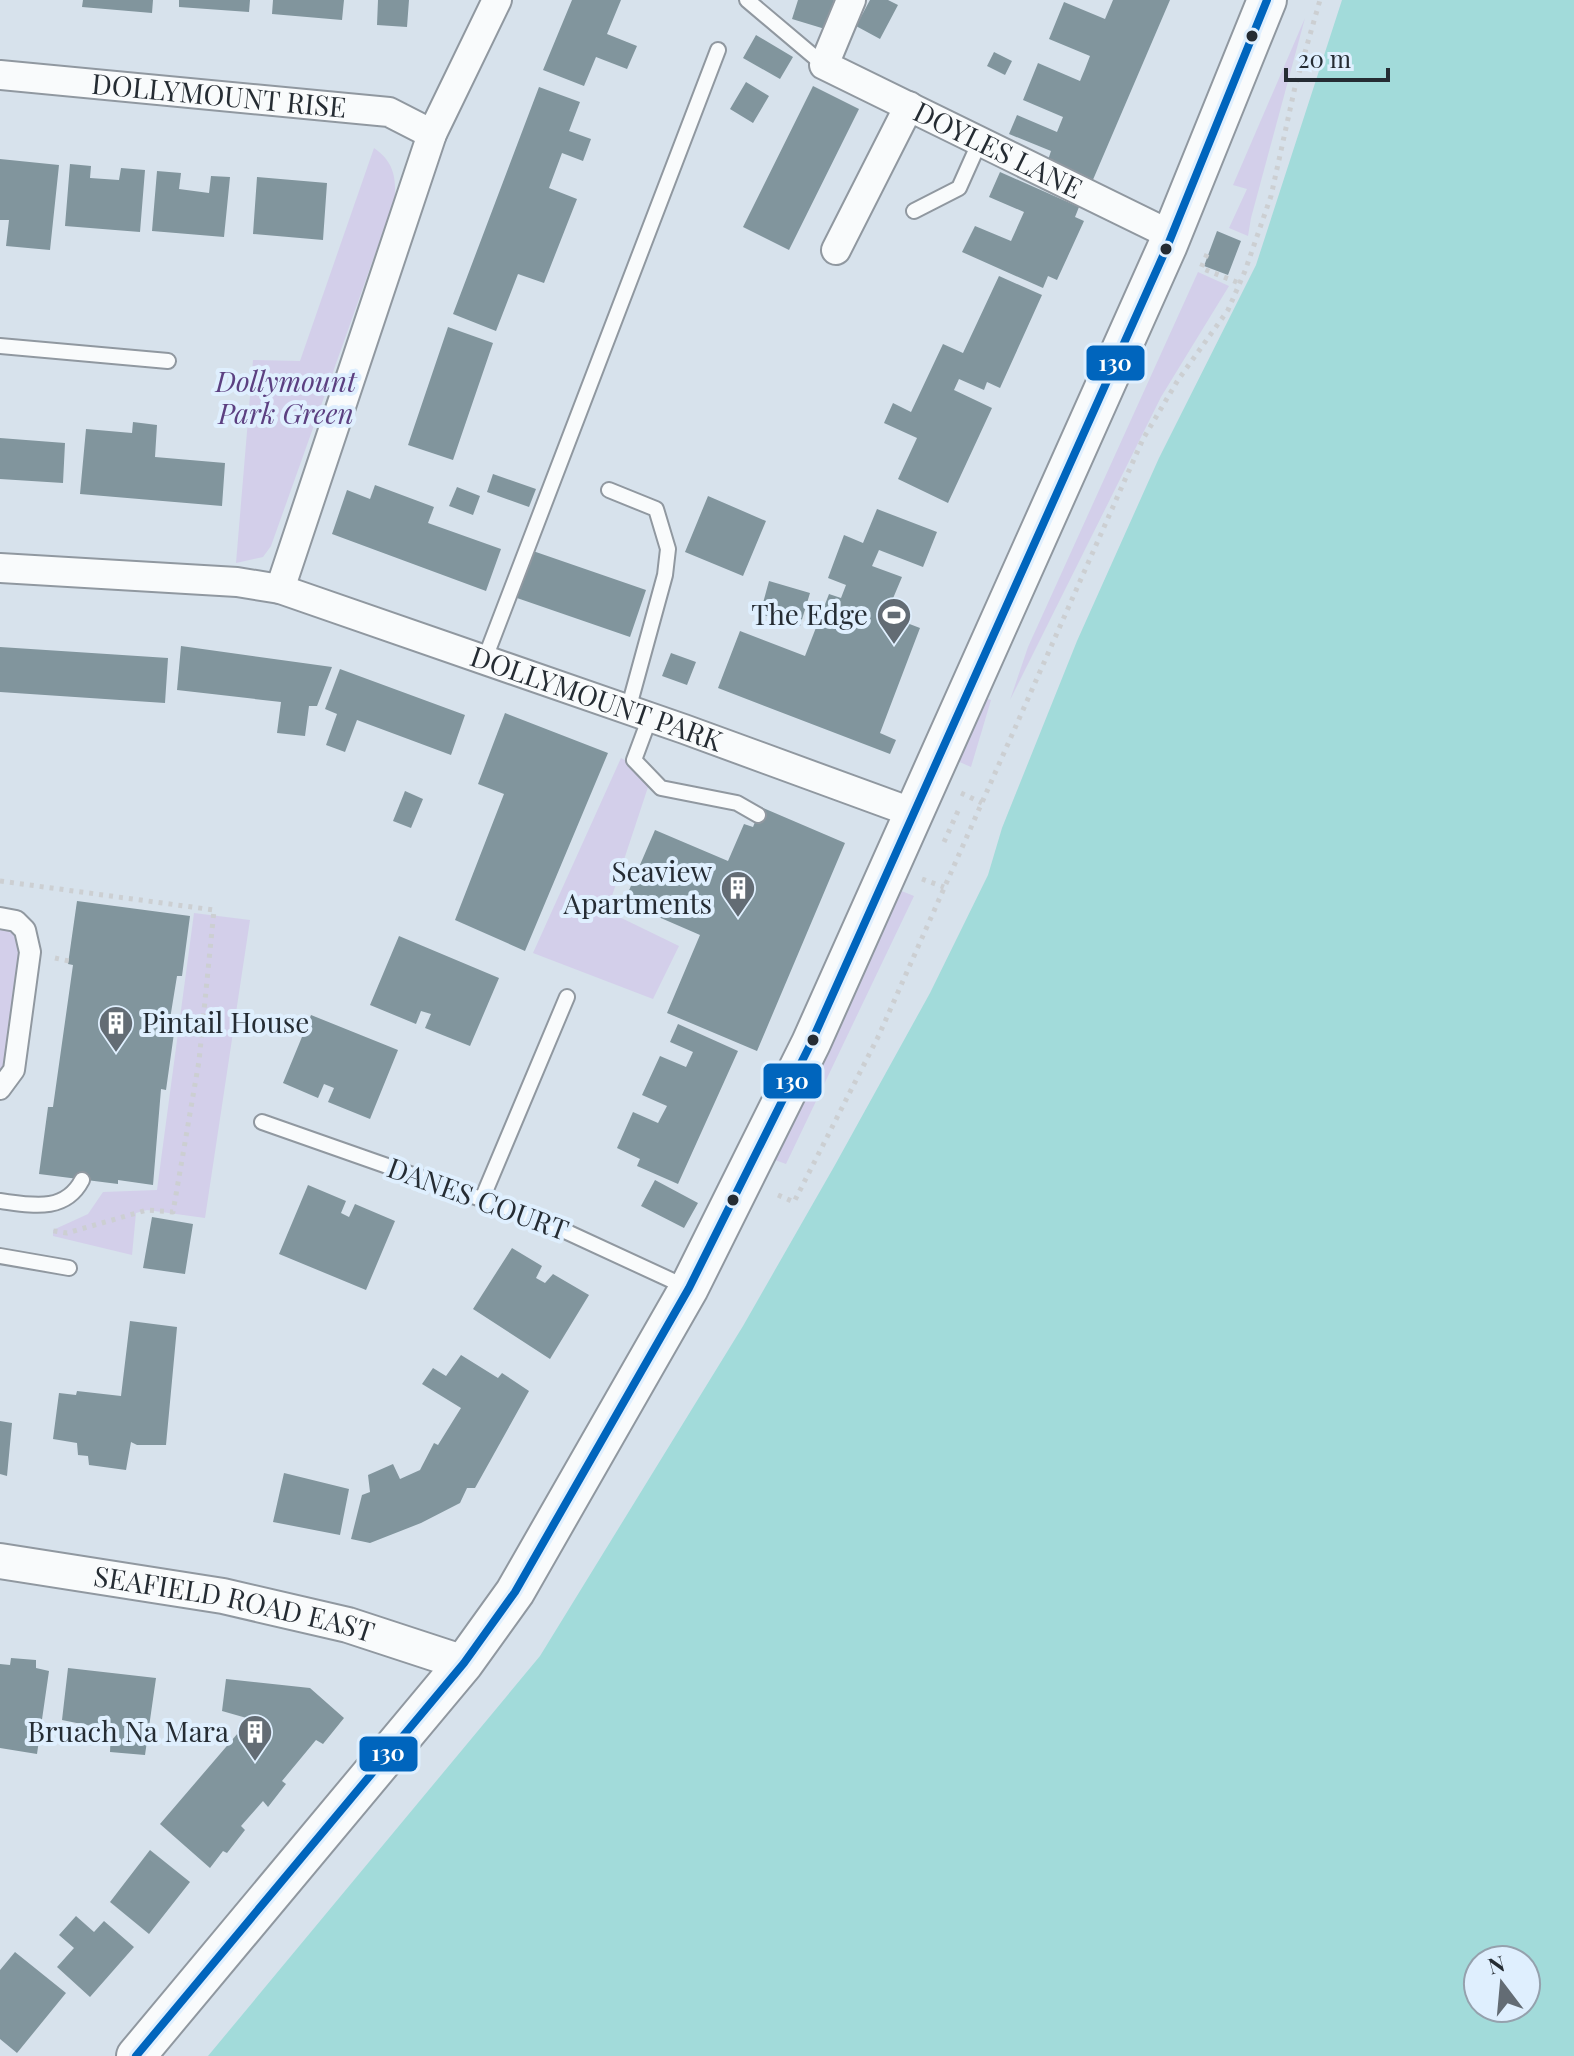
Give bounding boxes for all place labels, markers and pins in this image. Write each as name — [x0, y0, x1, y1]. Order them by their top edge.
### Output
unlabelled marker — [1244, 28, 1260, 44]
unlabelled marker — [1158, 241, 1174, 257]
place label: The Edge — [751, 595, 868, 632]
sports icon: The Edge — [875, 596, 913, 646]
place label: Seaview Apartments — [563, 852, 712, 921]
building icon: Seaview Apartments — [719, 869, 757, 919]
place label: Pintail House — [142, 1003, 309, 1040]
building icon: Pintail House — [97, 1004, 135, 1054]
unlabelled marker — [805, 1032, 821, 1048]
unlabelled marker — [725, 1192, 741, 1208]
place label: Bruach Na Mara — [28, 1712, 229, 1749]
building icon: Bruach Na Mara — [236, 1713, 274, 1763]

